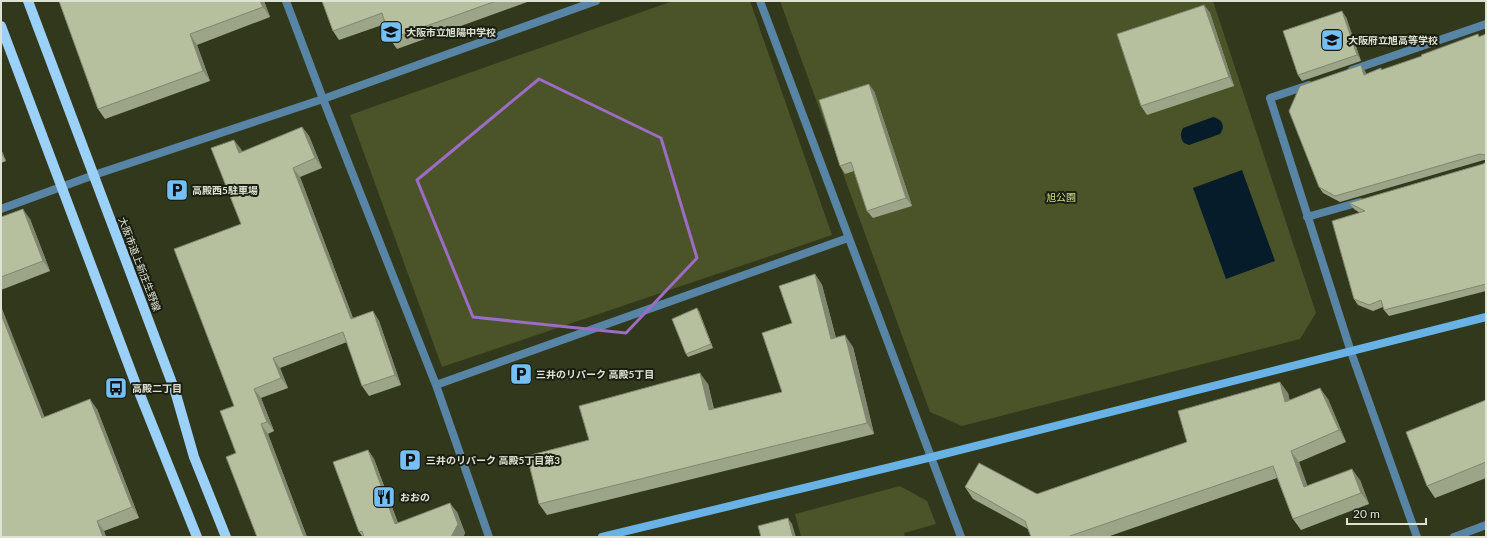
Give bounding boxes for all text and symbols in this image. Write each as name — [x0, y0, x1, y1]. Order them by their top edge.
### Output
school or university icon: 大阪市立旭陽中学校 — [378, 19, 404, 45]
place label: 大阪市立旭陽中学校 — [406, 26, 496, 38]
school or university icon: 大阪府立旭高等学校 — [1319, 27, 1345, 53]
place label: 大阪府立旭高等学校 — [1348, 34, 1438, 46]
parking icon: 高殿西5駐車場 — [164, 177, 190, 203]
place label: 高殿西5駐車場 — [192, 184, 258, 196]
park label: 旭公園 — [1046, 191, 1076, 203]
street label: 大阪市道上新庄生野線 — [116, 215, 164, 313]
parking icon: 三井のリパーク 高殿5丁目 — [508, 361, 534, 387]
place label: 三井のリパーク 高殿5丁目 — [536, 368, 654, 380]
bus stop icon: 高殿二丁目 — [103, 375, 129, 401]
place label: 高殿二丁目 — [132, 382, 182, 394]
parking icon: 三井のリパーク 高殿5丁目第3 — [397, 447, 423, 473]
place label: 三井のリパーク 高殿5丁目第3 — [426, 454, 560, 466]
restaurant icon: おおの — [371, 484, 397, 510]
place label: おおの — [400, 491, 430, 503]
scale bar — [1347, 500, 1426, 526]
text: 20 m — [1353, 506, 1380, 521]

